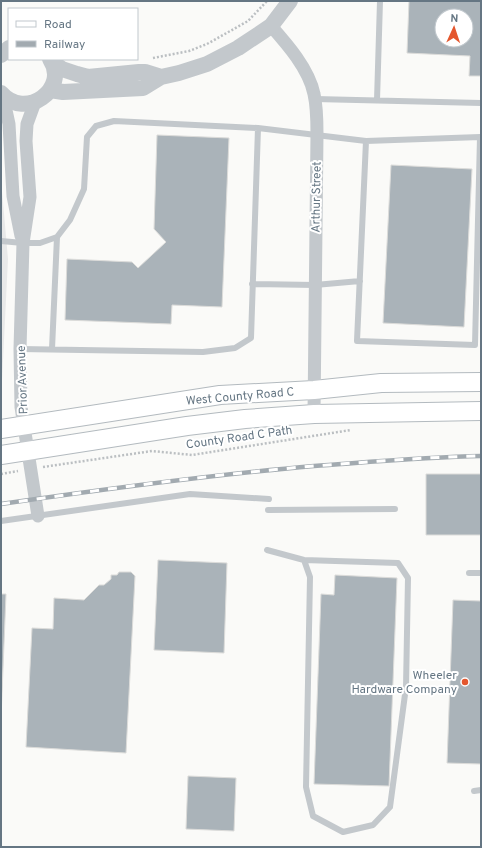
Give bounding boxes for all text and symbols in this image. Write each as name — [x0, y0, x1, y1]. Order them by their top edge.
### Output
legend — [8, 8, 138, 60]
north arrow — [434, 8, 474, 48]
text: N — [450, 12, 459, 26]
text: Road — [44, 17, 72, 33]
text: Railway — [44, 37, 85, 53]
street label: Arthur Street — [308, 161, 326, 233]
street label: Prior Avenue — [14, 345, 32, 415]
street label: West County Road C — [185, 384, 295, 410]
street label: County Road C Path — [185, 423, 293, 453]
place label: Wheeler Hardware Company — [352, 668, 457, 698]
marker: Wheeler Hardware Company — [460, 677, 470, 687]

